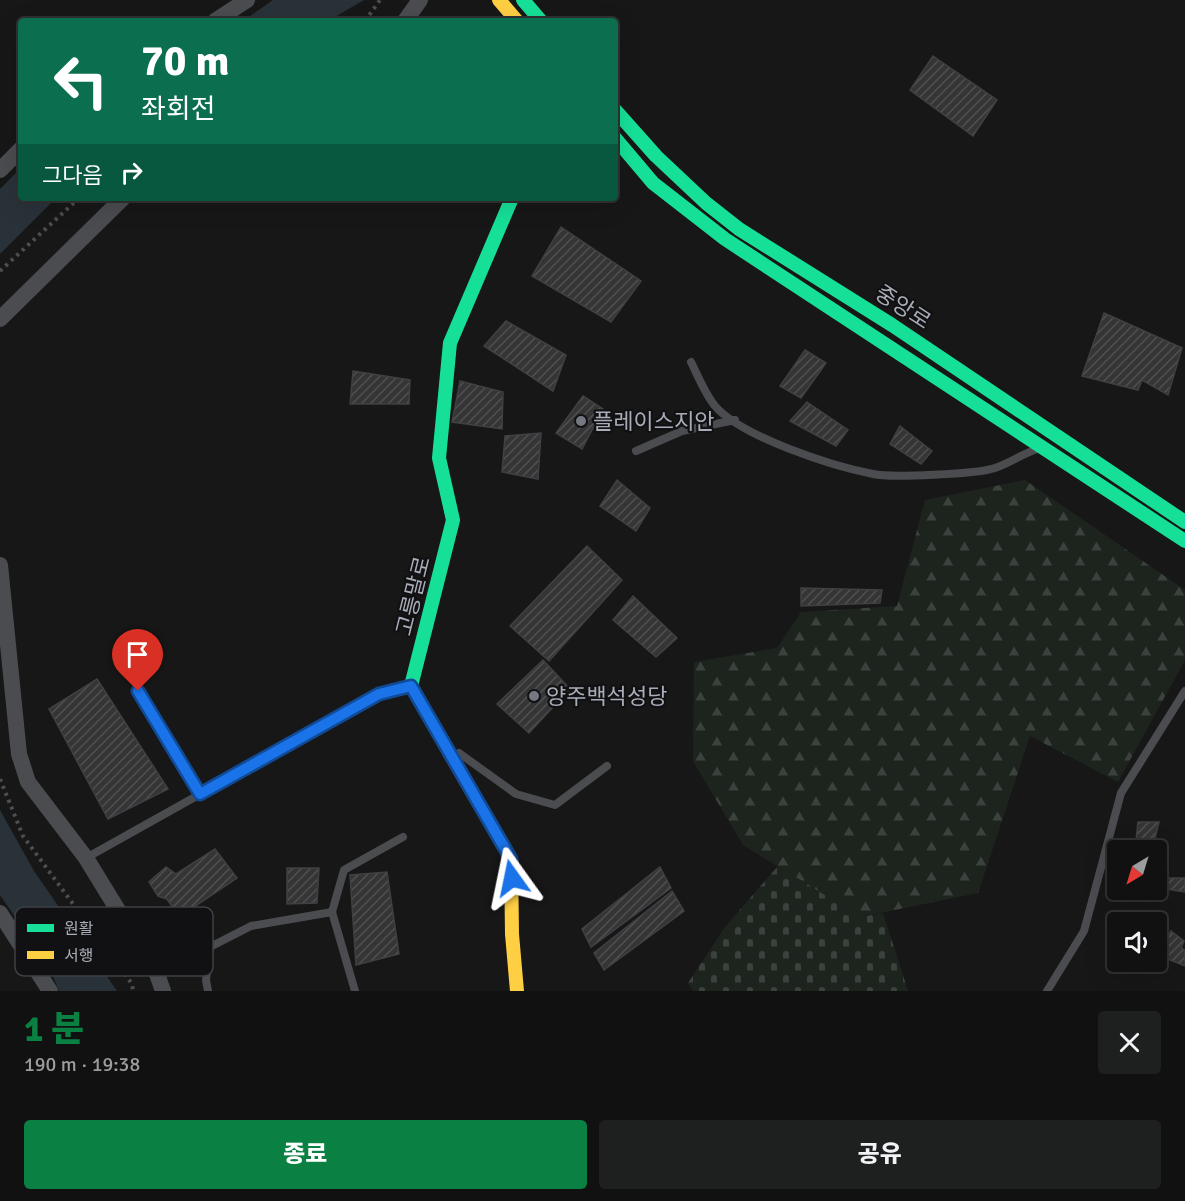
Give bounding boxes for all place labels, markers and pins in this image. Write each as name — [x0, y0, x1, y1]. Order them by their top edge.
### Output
place label: 플레이스지안 — [593, 408, 714, 435]
marker: 플레이스지안 — [574, 414, 588, 428]
pin — [112, 629, 163, 691]
place label: 양주백석성당 — [546, 683, 667, 710]
marker: 양주백석성당 — [527, 689, 541, 703]

